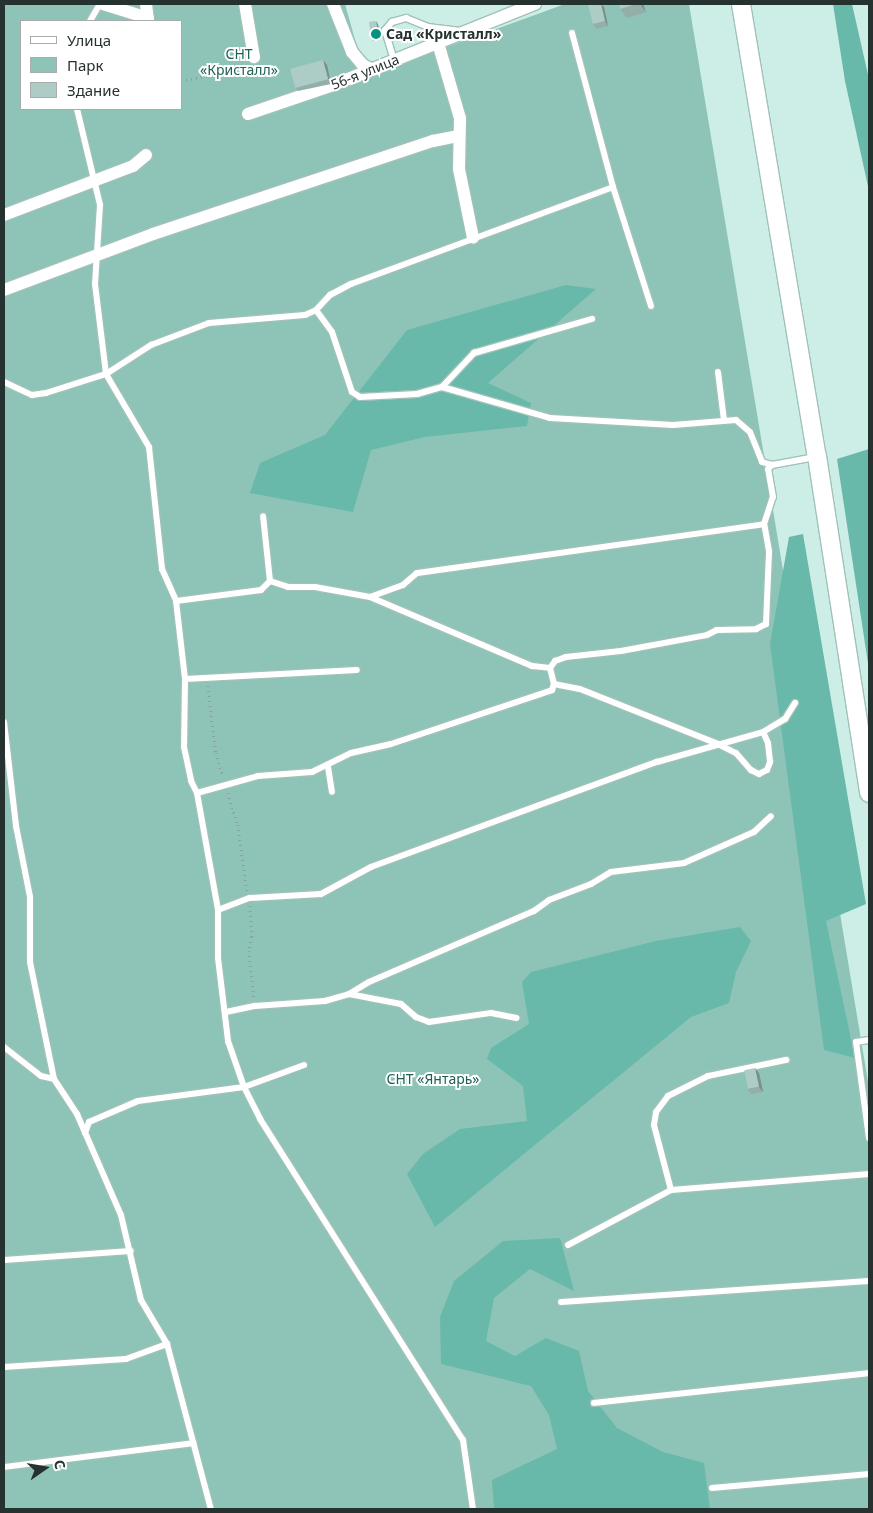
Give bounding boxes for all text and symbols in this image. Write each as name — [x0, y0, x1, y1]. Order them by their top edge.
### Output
legend — [20, 20, 182, 110]
place label: Сад «Кристалл» — [386, 26, 501, 42]
marker: Сад «Кристалл» — [370, 28, 382, 40]
text: Улица — [67, 30, 111, 50]
park label: СНТ «Кристалл» — [200, 46, 278, 78]
street label: 56-я улица — [329, 51, 401, 93]
text: Парк — [67, 55, 103, 75]
text: Здание — [67, 80, 120, 100]
park label: СНТ «Янтарь» — [386, 1071, 480, 1087]
north arrow — [20, 1443, 70, 1493]
text: С — [50, 1458, 70, 1471]

